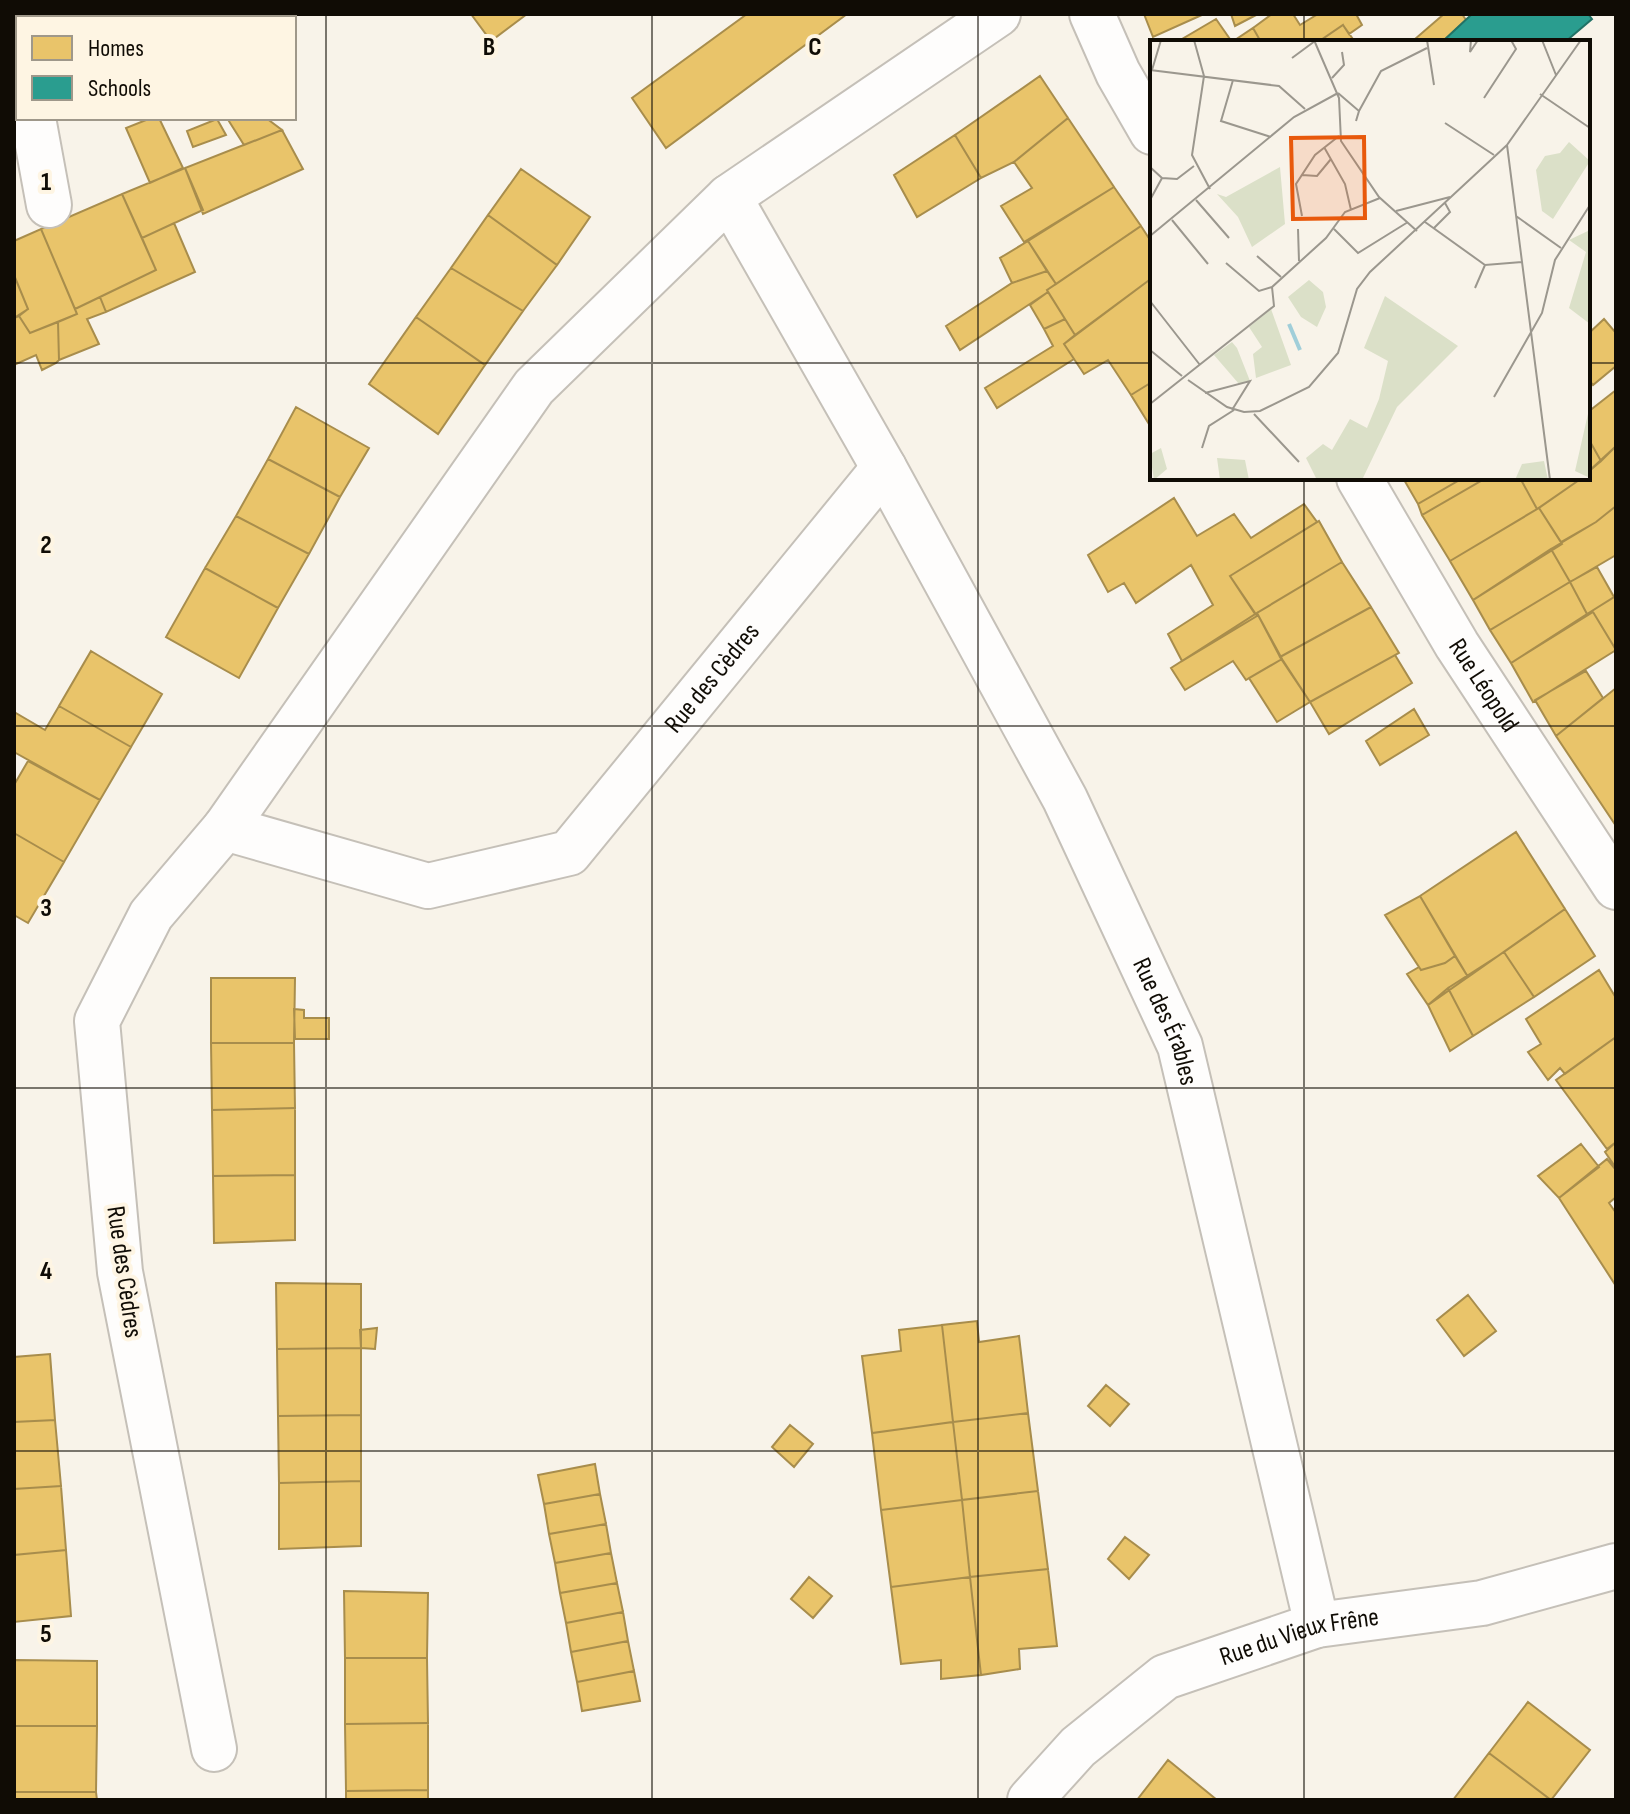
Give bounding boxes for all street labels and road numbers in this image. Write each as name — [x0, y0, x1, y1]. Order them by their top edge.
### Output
street label: Rue des Cèdres — [658, 617, 766, 739]
street label: Rue Léopold — [1442, 633, 1525, 738]
street label: Rue des Érables — [1126, 953, 1204, 1088]
street label: Rue des Cèdres — [99, 1204, 149, 1340]
street label: Rue du Vieux Frêne — [1216, 1601, 1381, 1673]

